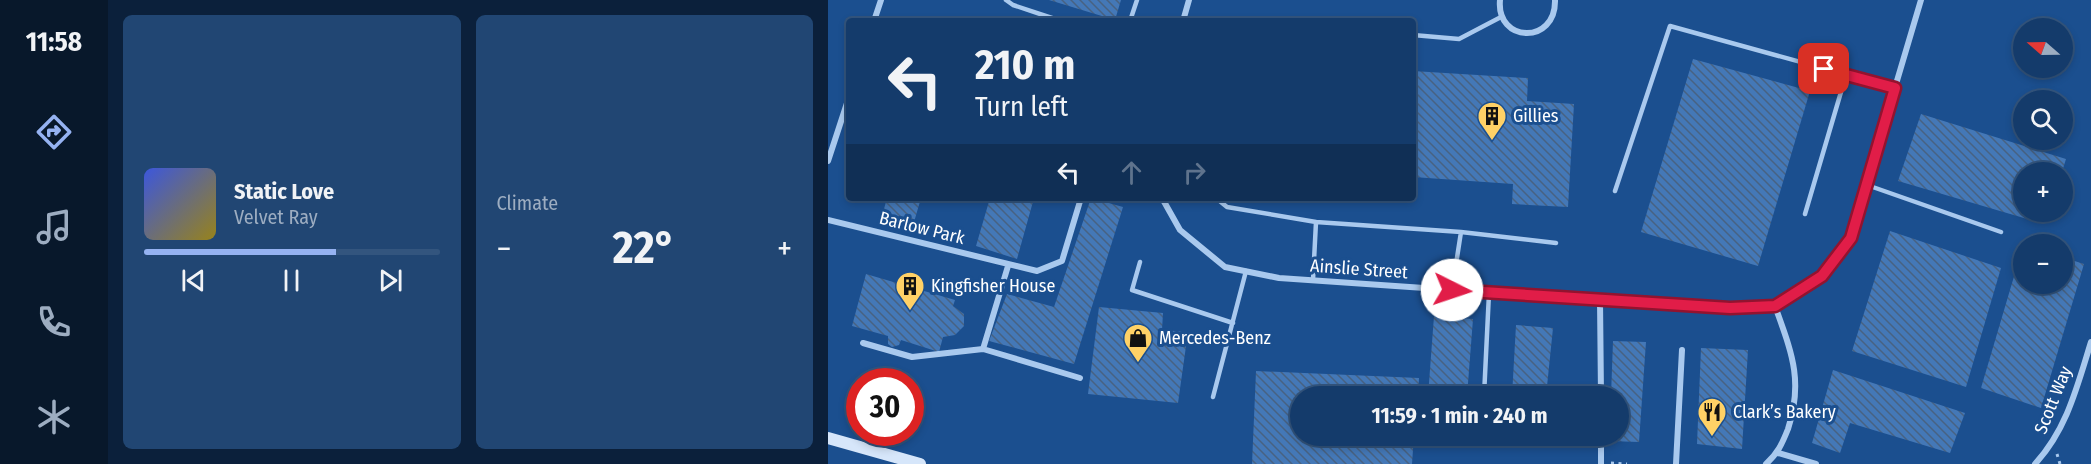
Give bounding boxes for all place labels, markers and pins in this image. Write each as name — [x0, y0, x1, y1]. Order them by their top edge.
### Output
pin — [1798, 43, 1849, 94]
building icon: Gillies — [1476, 100, 1508, 142]
place label: Gillies — [1513, 105, 1559, 127]
building icon: Kingfisher House — [894, 270, 926, 312]
place label: Kingfisher House — [931, 275, 1055, 297]
shop icon: Mercedes-Benz — [1122, 322, 1154, 364]
place label: Mercedes-Benz — [1159, 327, 1271, 349]
restaurant icon: Clark’s Bakery — [1696, 396, 1728, 438]
place label: Clark’s Bakery — [1733, 401, 1836, 423]

